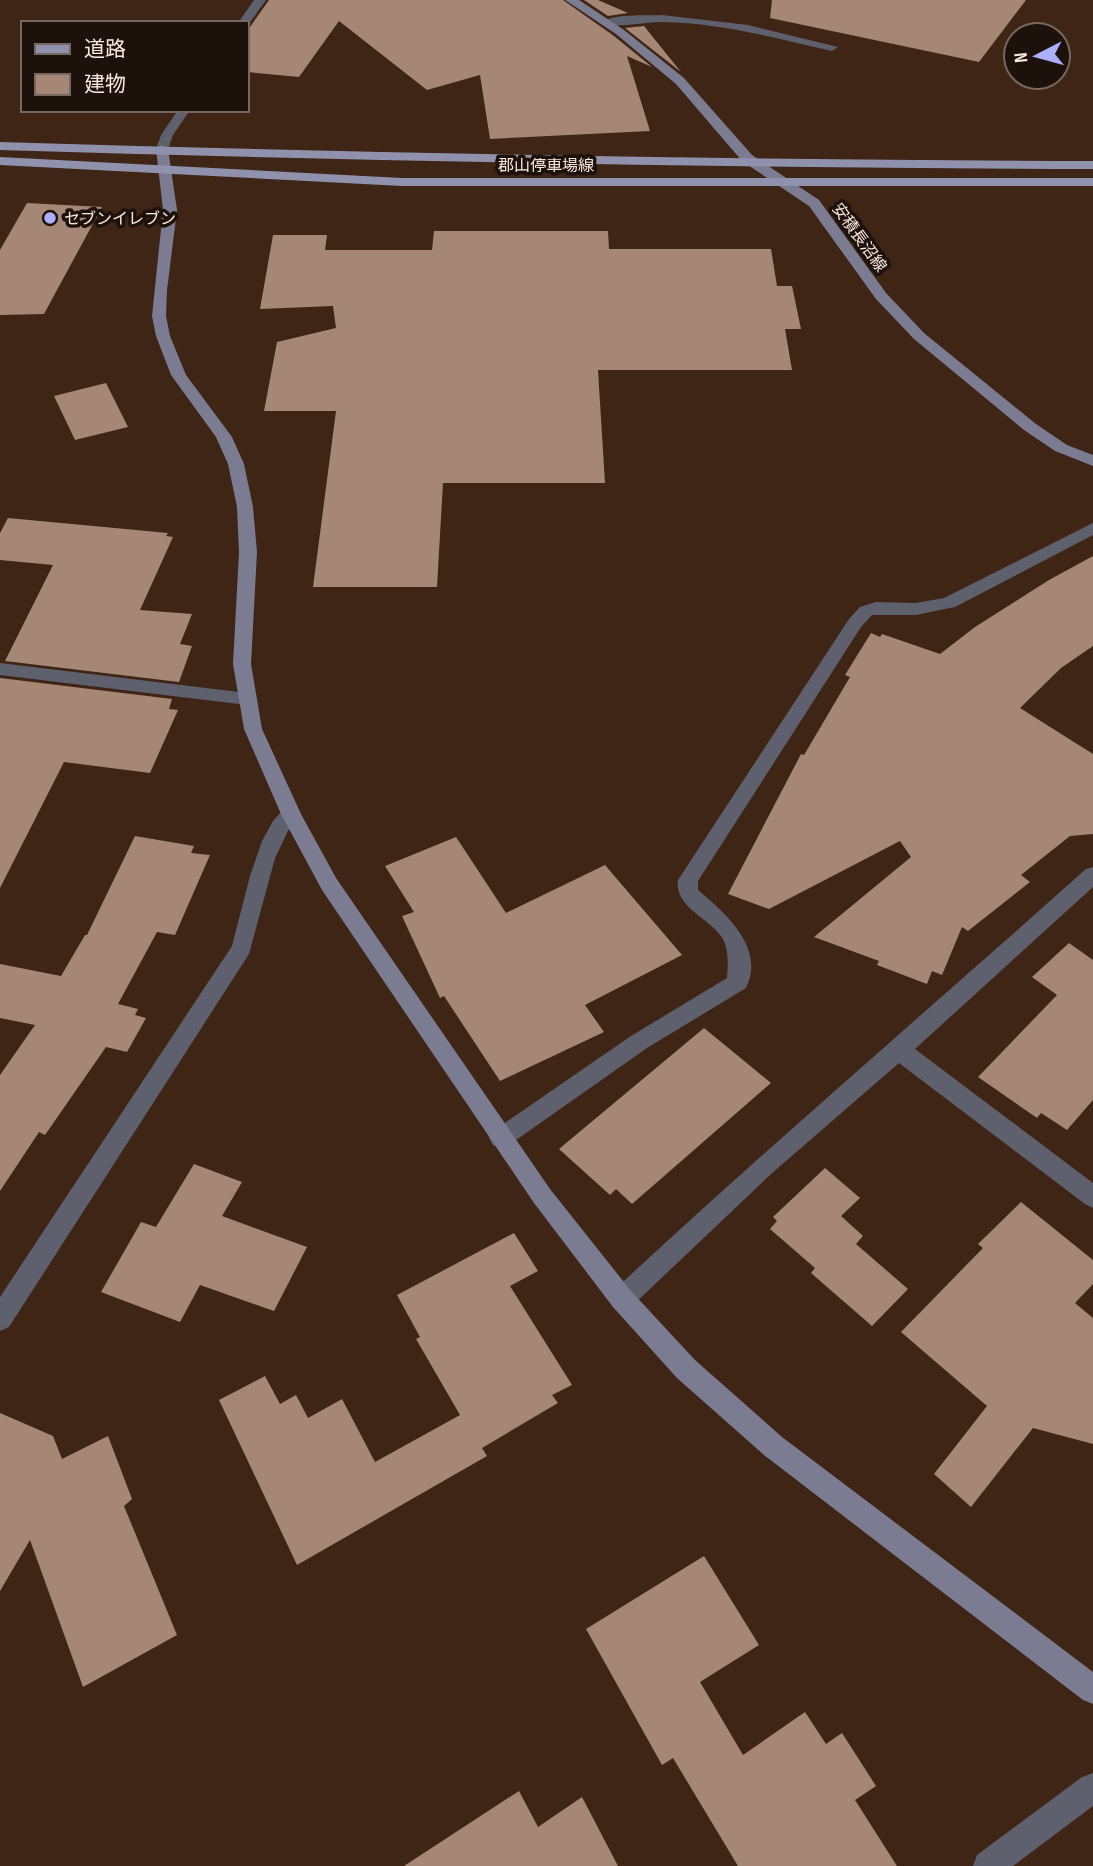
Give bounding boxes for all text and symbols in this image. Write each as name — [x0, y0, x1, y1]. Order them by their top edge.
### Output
legend — [21, 21, 248, 112]
north arrow — [1002, 21, 1072, 91]
text: 道路 — [84, 37, 126, 62]
text: N — [1010, 51, 1034, 64]
text: 建物 — [84, 72, 126, 97]
street label: 郡山停車場線 — [498, 157, 594, 176]
street label: 安積長沼線 — [828, 200, 890, 276]
marker: セブンイレブン — [42, 210, 58, 226]
place label: セブンイレブン — [64, 210, 176, 229]

